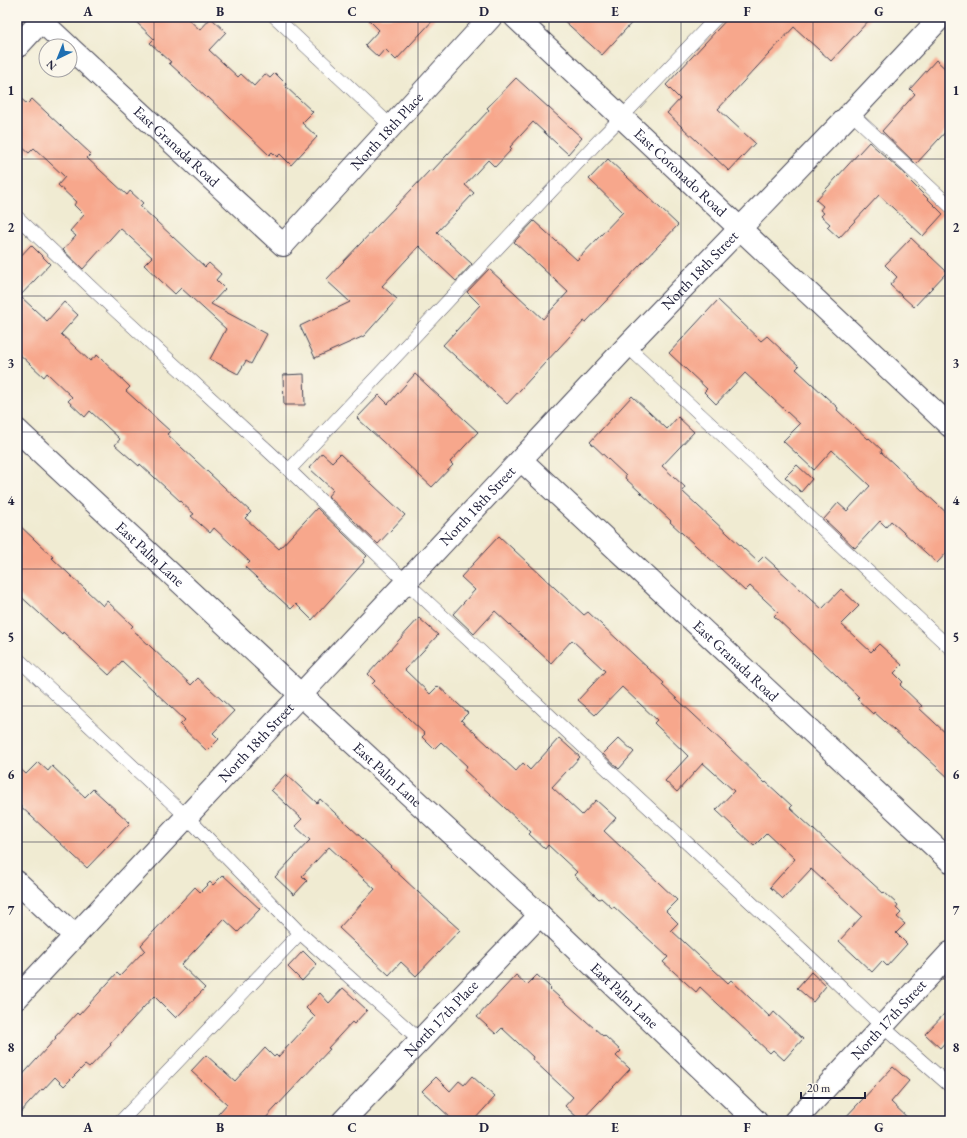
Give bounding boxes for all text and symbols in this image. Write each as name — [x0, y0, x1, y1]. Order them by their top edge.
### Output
text: A — [82, 3, 93, 20]
text: B — [216, 3, 224, 20]
text: C — [347, 3, 357, 20]
text: D — [479, 3, 489, 20]
text: E — [611, 3, 619, 20]
text: F — [743, 3, 751, 20]
text: G — [874, 3, 884, 20]
north arrow — [38, 38, 78, 78]
text: N — [43, 57, 59, 73]
text: 1 — [8, 82, 15, 99]
text: 1 — [953, 82, 960, 99]
street label: North 18th Place — [346, 88, 427, 174]
street label: East Granada Road — [130, 102, 224, 191]
street label: East Coronado Road — [630, 124, 731, 221]
text: 2 — [8, 219, 15, 236]
text: 2 — [953, 219, 960, 236]
street label: North 18th Street — [657, 226, 742, 313]
text: 3 — [8, 355, 15, 372]
text: 3 — [953, 355, 960, 372]
street label: North 18th Street — [435, 461, 519, 549]
text: 4 — [8, 492, 15, 509]
text: 4 — [953, 492, 960, 509]
street label: East Palm Lane — [112, 517, 189, 591]
street label: East Granada Road — [689, 616, 783, 705]
text: 5 — [8, 629, 14, 646]
text: 5 — [953, 629, 959, 646]
street label: North 18th Street — [214, 698, 298, 786]
street label: East Palm Lane — [349, 738, 426, 811]
text: 6 — [8, 766, 15, 783]
text: 6 — [953, 766, 960, 783]
text: 7 — [8, 902, 15, 919]
text: 7 — [953, 902, 960, 919]
street label: East Palm Lane — [587, 958, 663, 1032]
street label: North 17th Place — [400, 975, 482, 1060]
street label: North 17th Street — [846, 975, 930, 1063]
text: 8 — [8, 1039, 15, 1056]
text: 8 — [953, 1039, 960, 1056]
scale bar — [801, 1074, 865, 1100]
text: 20 m — [807, 1080, 831, 1096]
text: A — [82, 1119, 93, 1136]
text: B — [216, 1119, 224, 1136]
text: C — [347, 1119, 357, 1136]
text: D — [479, 1119, 489, 1136]
text: E — [611, 1119, 619, 1136]
text: F — [743, 1119, 751, 1136]
text: G — [874, 1119, 884, 1136]

